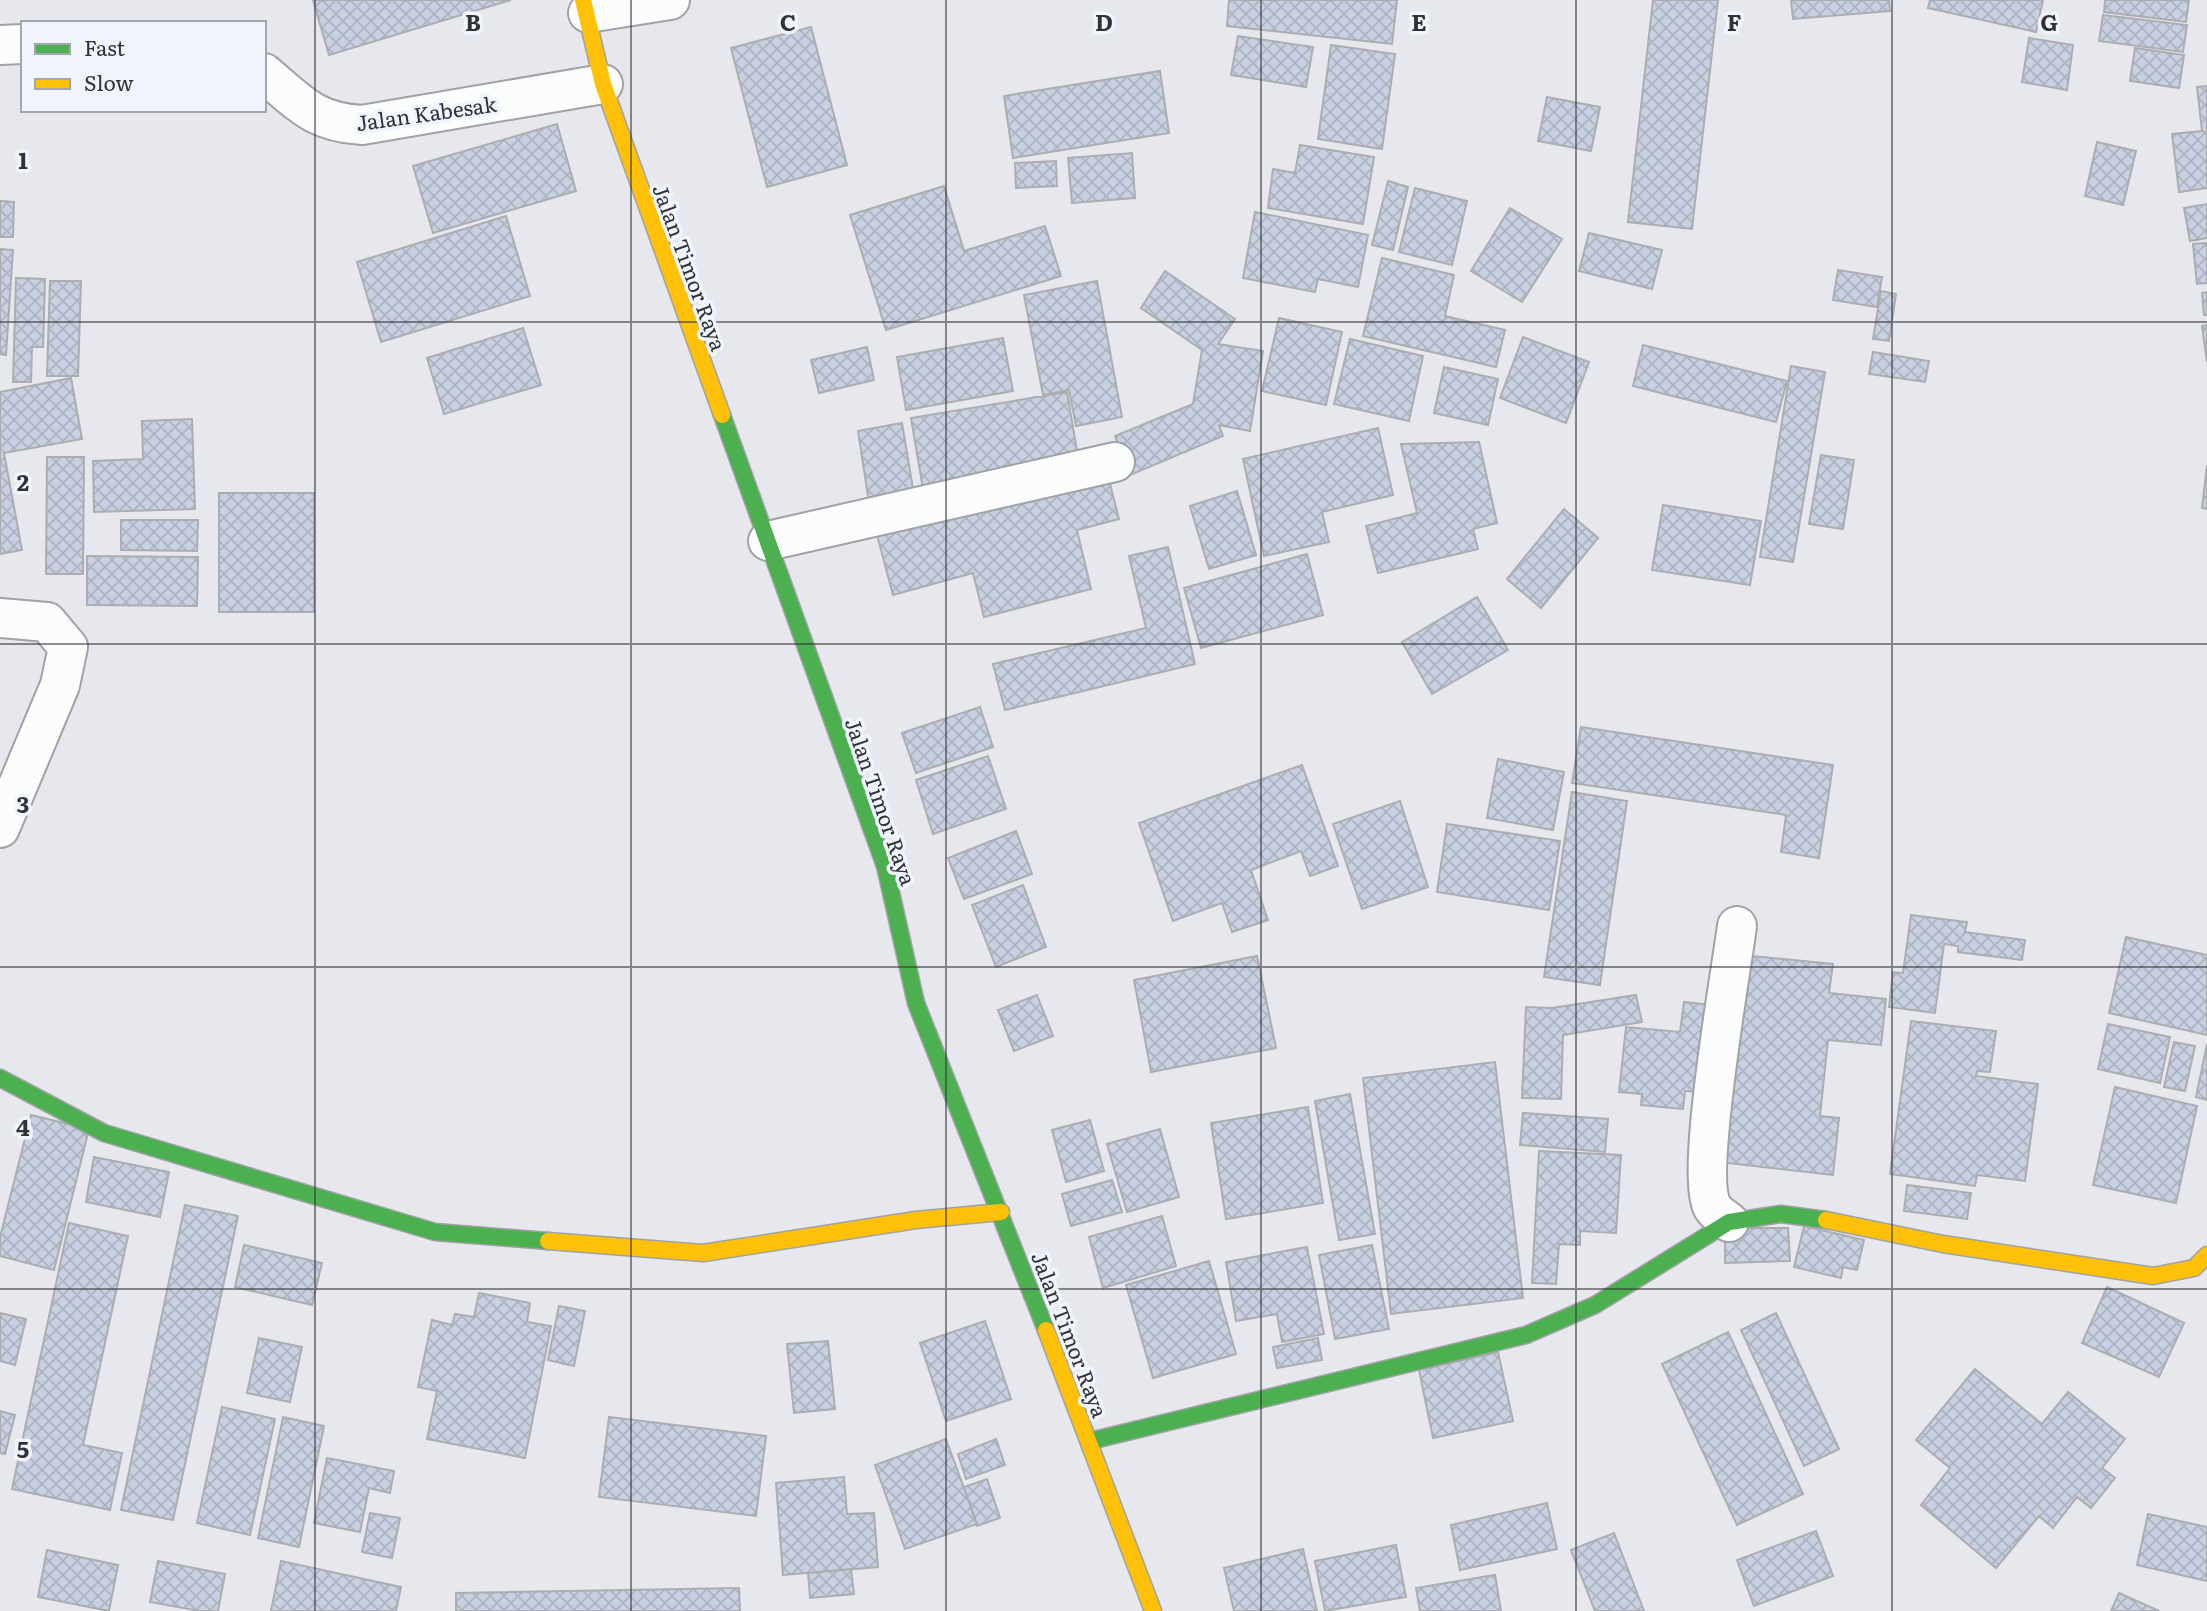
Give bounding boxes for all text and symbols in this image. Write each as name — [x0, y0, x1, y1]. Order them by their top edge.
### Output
text: B — [465, 4, 481, 38]
text: C — [780, 4, 796, 38]
text: D — [1095, 4, 1113, 38]
text: E — [1411, 4, 1427, 38]
text: F — [1727, 4, 1742, 38]
text: G — [2040, 4, 2058, 38]
legend — [21, 21, 266, 112]
text: Fast — [84, 31, 125, 62]
text: Slow — [84, 66, 134, 97]
street label: Jalan Kabesak — [354, 87, 498, 137]
text: 1 — [18, 142, 28, 176]
street label: Jalan Timor Raya — [646, 179, 736, 355]
text: 2 — [17, 464, 29, 498]
street label: Jalan Timor Raya — [839, 713, 925, 890]
text: 3 — [17, 786, 29, 820]
text: 4 — [16, 1109, 30, 1143]
street label: Jalan Timor Raya — [1025, 1247, 1117, 1422]
text: 5 — [17, 1431, 29, 1465]

